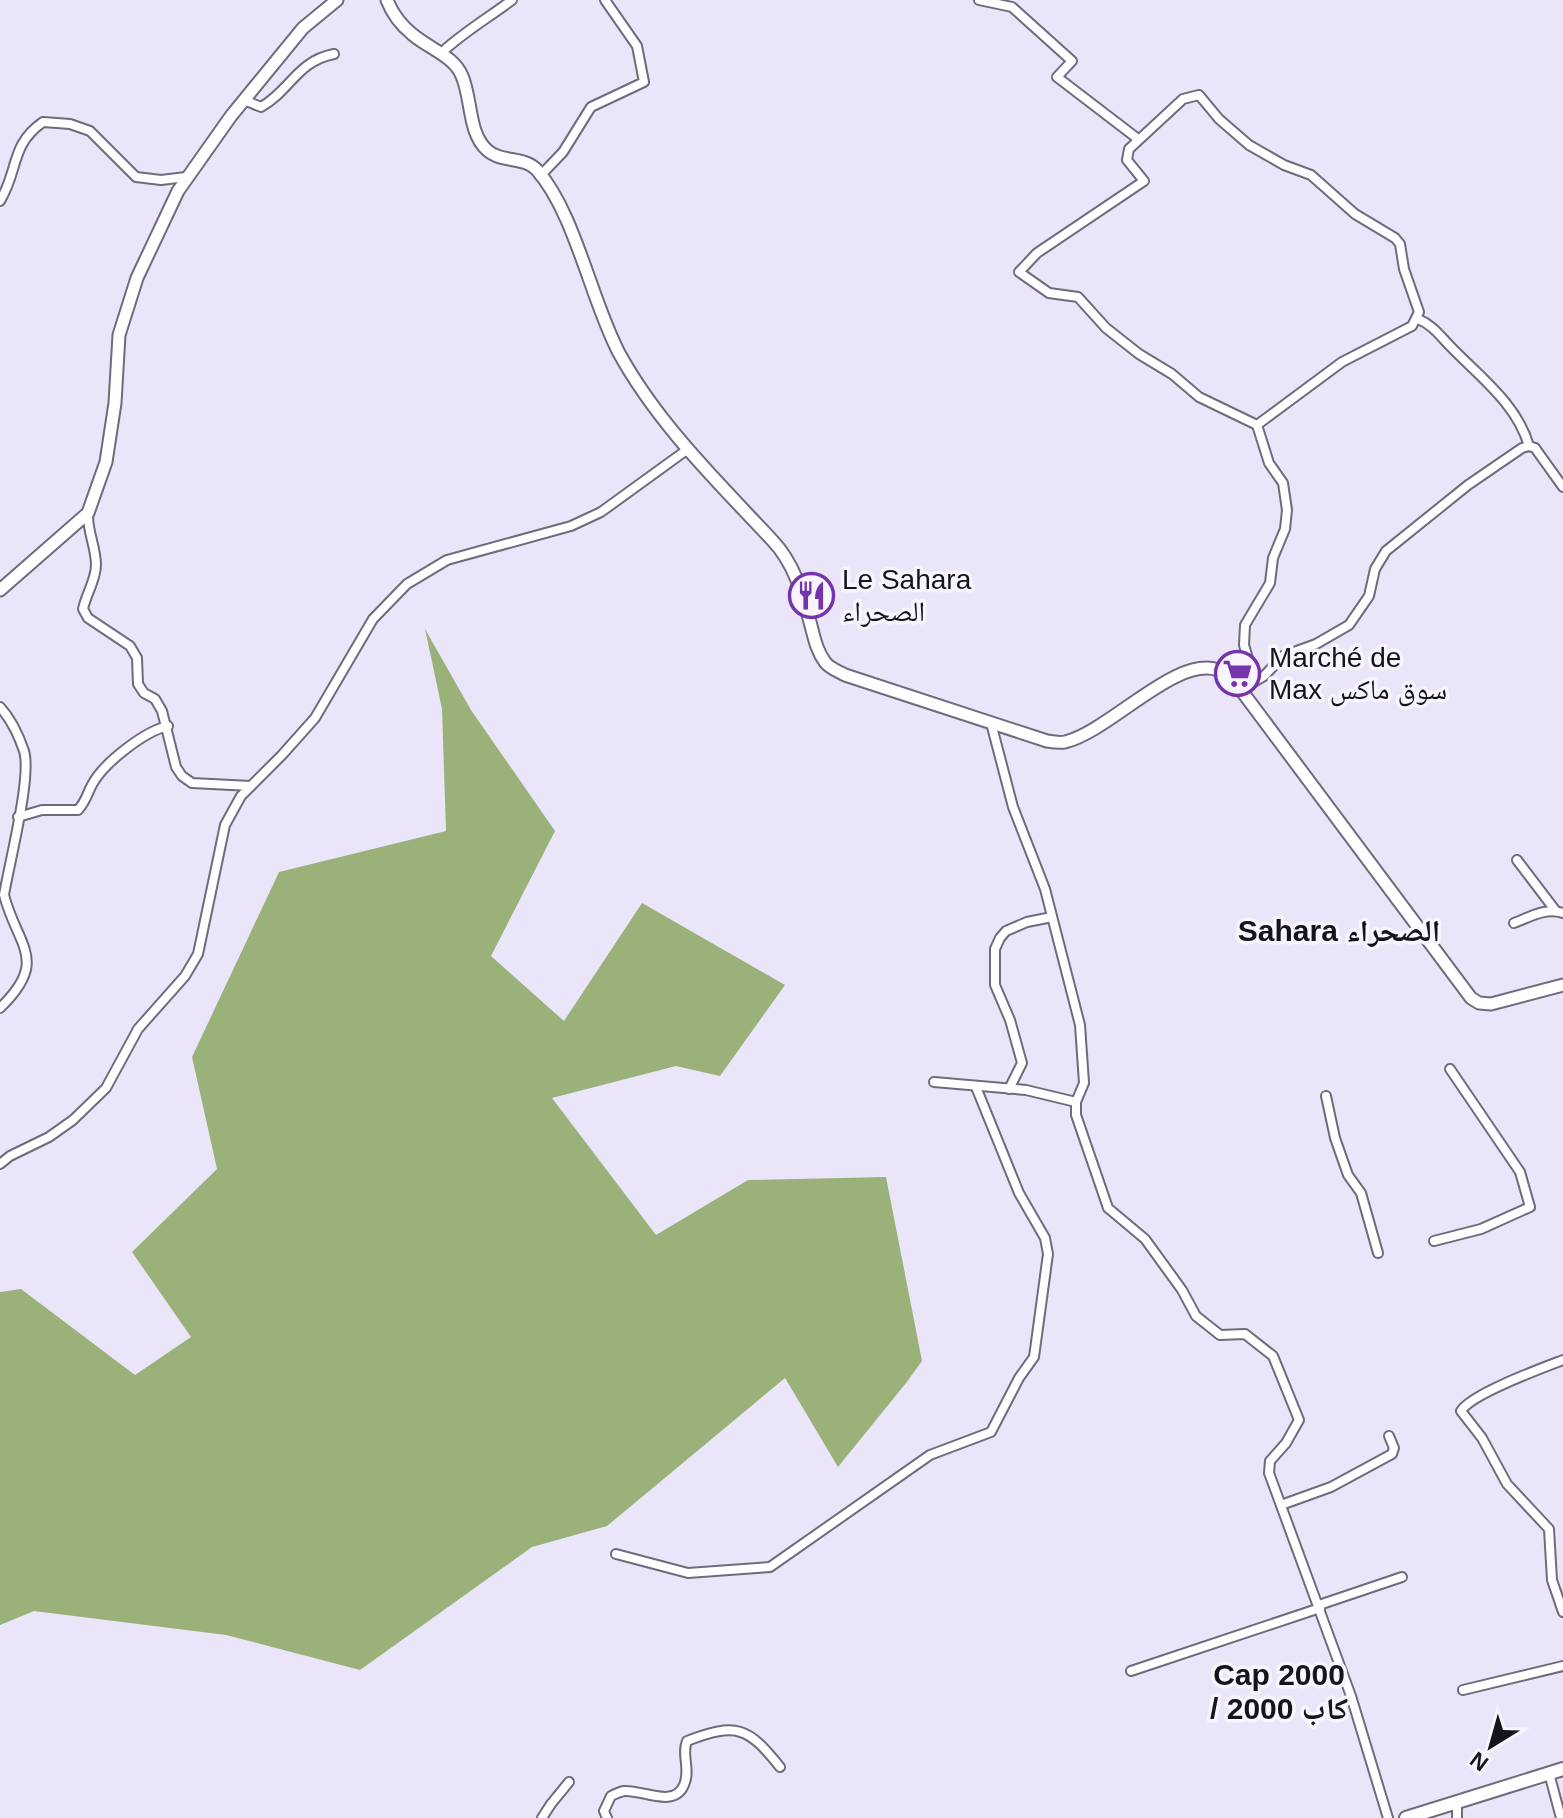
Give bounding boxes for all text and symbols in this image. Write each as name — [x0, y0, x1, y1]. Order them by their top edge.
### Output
place label: Le Sahara الصحراء — [842, 564, 972, 627]
restaurant icon: Le Sahara الصحراء — [787, 571, 835, 619]
place label: Marché de Max سوق ماكس — [1269, 642, 1447, 707]
supermarket icon: Marché de Max سوق ماكس — [1214, 649, 1262, 697]
district label: Sahara الصحراء — [1238, 914, 1440, 947]
district label: Cap 2000 / كاب 2000 — [1210, 1658, 1348, 1726]
north arrow — [1451, 1706, 1531, 1786]
text: N — [1465, 1747, 1493, 1776]

